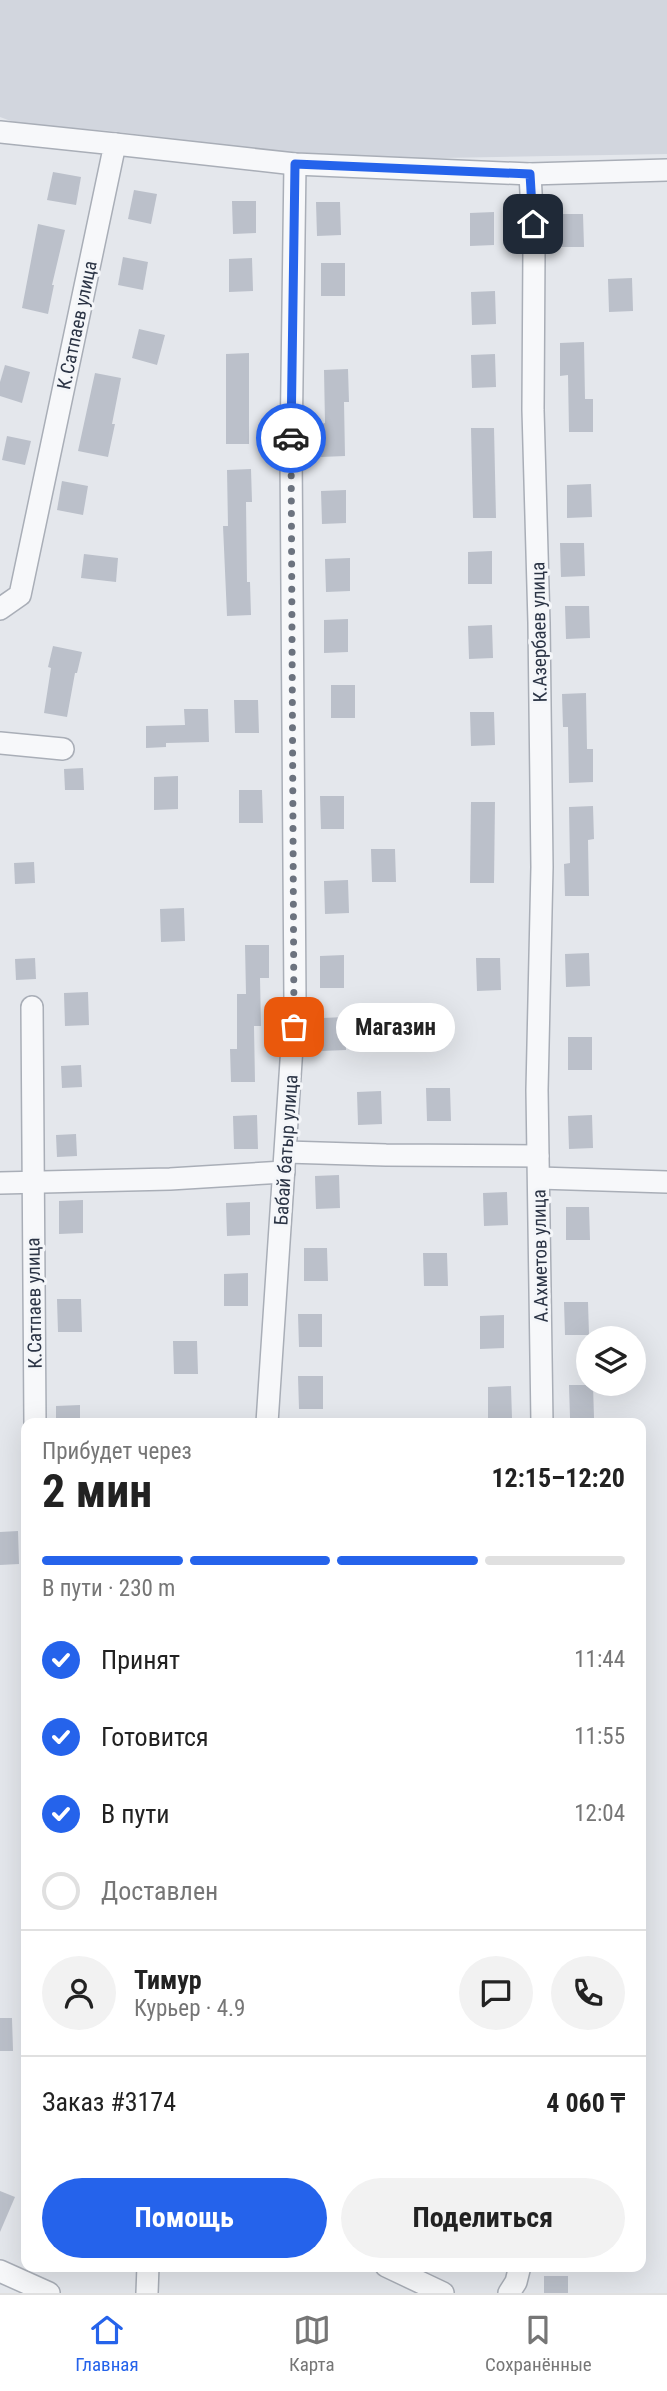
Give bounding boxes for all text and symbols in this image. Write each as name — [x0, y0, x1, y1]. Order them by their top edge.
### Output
pin — [503, 194, 563, 254]
icon: home — [514, 205, 552, 243]
street label: К.Сатпаев улица — [52, 259, 102, 391]
courier — [256, 403, 326, 473]
icon: car — [272, 419, 310, 457]
street label: К.Азербаев улица — [526, 562, 552, 702]
pin — [264, 997, 324, 1057]
callout: Магазин — [336, 1002, 455, 1052]
icon: bag — [275, 1008, 313, 1046]
text: Магазин — [355, 1014, 436, 1041]
street label: Бабай батыр улица — [269, 1074, 303, 1226]
street label: А.Ахметов улица — [527, 1189, 553, 1323]
street label: К.Сатпаев улица — [21, 1237, 47, 1369]
map controls — [576, 1326, 646, 1396]
button: layers — [576, 1326, 646, 1396]
text: Прибудет через — [42, 1438, 192, 1465]
text: 12:15–12:20 — [491, 1463, 625, 1493]
text: 2 мин — [42, 1464, 152, 1518]
text: В пути · 230 m — [42, 1575, 175, 1602]
icon: check — [42, 1641, 80, 1679]
text: Принят — [101, 1645, 180, 1675]
text: 11:44 — [574, 1646, 625, 1673]
icon: check — [42, 1718, 80, 1756]
text: Готовится — [101, 1722, 209, 1752]
text: 11:55 — [574, 1723, 625, 1750]
icon: check — [42, 1795, 80, 1833]
text: В пути — [101, 1799, 170, 1829]
text: 12:04 — [574, 1800, 625, 1827]
text: Доставлен — [101, 1876, 218, 1906]
button: person — [42, 1956, 116, 2030]
button: chat — [459, 1956, 533, 2030]
button: phone — [551, 1956, 625, 2030]
text: Тимур — [134, 1965, 202, 1995]
text: Курьер · 4.9 — [134, 1995, 245, 2022]
text: Заказ #3174 — [42, 2087, 176, 2117]
text: 4 060 ₸ — [546, 2088, 625, 2118]
button: Помощь — [42, 2178, 327, 2258]
button: Поделиться — [341, 2178, 625, 2258]
tab: Главная — [75, 2311, 139, 2376]
tab: Карта — [289, 2311, 335, 2376]
tab: Сохранённые — [485, 2311, 592, 2376]

